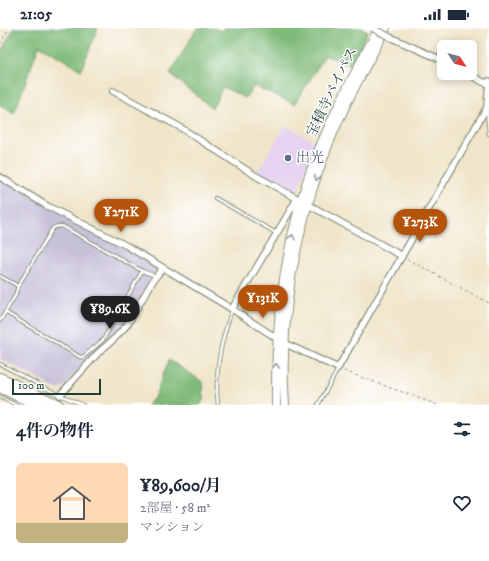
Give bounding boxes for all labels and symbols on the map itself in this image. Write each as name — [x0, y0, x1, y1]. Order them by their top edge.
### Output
north arrow — [437, 40, 477, 80]
street label: 宝積寺バイパス — [302, 44, 362, 140]
place label: 出光 — [296, 149, 324, 167]
marker: 出光 — [283, 153, 293, 163]
one-way arrow — [313, 174, 321, 181]
pin: ¥271K — [93, 199, 149, 233]
pin: ¥273K — [392, 209, 448, 243]
one-way arrow — [287, 234, 295, 240]
pin: ¥131K — [235, 285, 291, 319]
pin: ¥89.6K — [77, 296, 143, 330]
one-way arrow — [272, 363, 280, 369]
scale bar — [12, 377, 101, 396]

